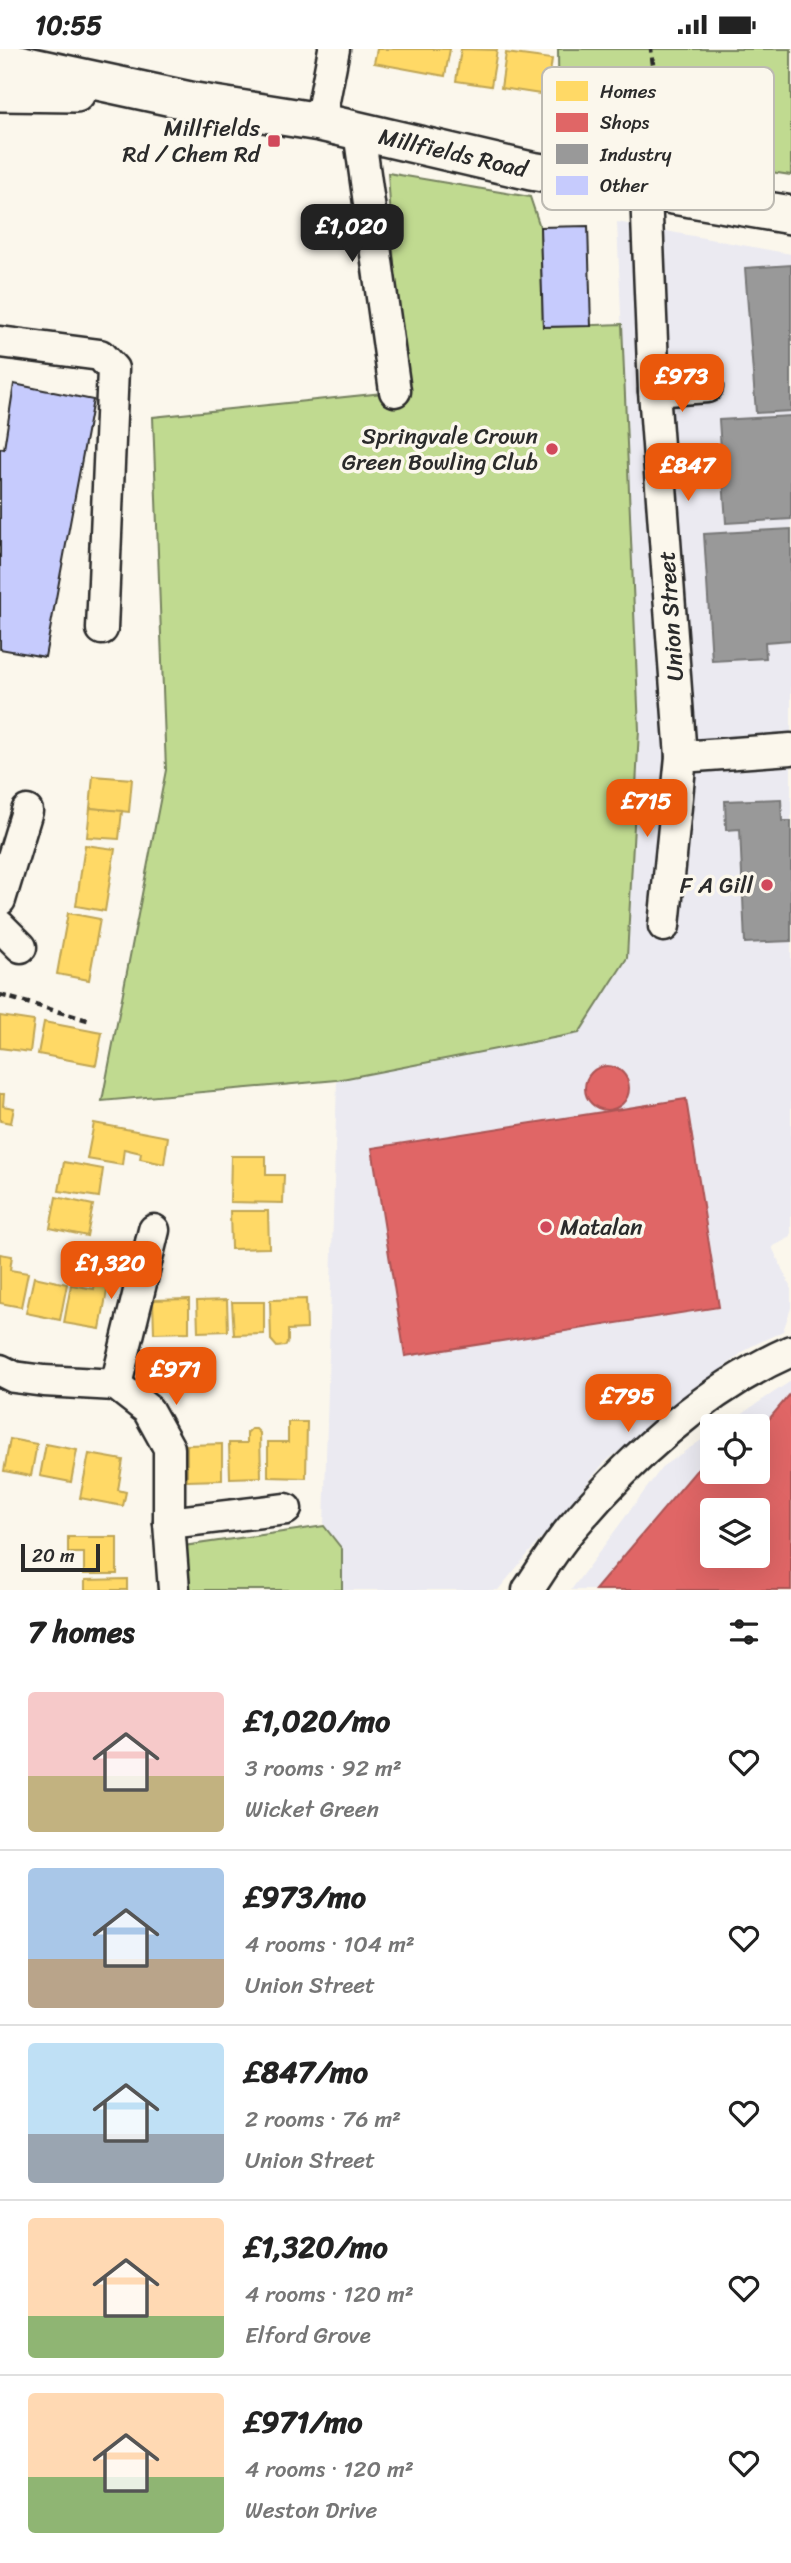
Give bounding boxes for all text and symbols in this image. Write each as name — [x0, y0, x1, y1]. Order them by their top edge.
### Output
text: 10:55 — [35, 2, 102, 48]
legend — [542, 67, 774, 210]
text: Homes — [600, 75, 656, 108]
text: Shops — [600, 106, 650, 139]
place label: Millfields Rd / Chem Rd — [123, 108, 262, 175]
street label: Millfields Road — [375, 116, 533, 190]
marker: Millfields Rd / Chem Rd — [266, 133, 282, 149]
text: Industry — [599, 138, 672, 171]
text: Other — [600, 169, 649, 202]
pin: £1,020 — [295, 205, 409, 264]
text: £1,020 — [317, 206, 387, 247]
pin: £973 — [641, 355, 723, 414]
text: £973 — [656, 356, 708, 397]
place label: Springvale Crown Green Bowling Club — [342, 416, 539, 483]
marker: Springvale Crown Green Bowling Club — [544, 441, 560, 457]
pin: £847 — [647, 443, 729, 503]
text: £847 — [661, 445, 715, 486]
street label: Union Street — [646, 550, 696, 682]
pin: £715 — [606, 779, 688, 839]
text: £715 — [622, 781, 672, 822]
place label: F A Gill — [680, 865, 753, 906]
marker: F A Gill — [759, 877, 775, 893]
place label: Matalan — [560, 1207, 643, 1248]
marker: Matalan — [538, 1219, 554, 1235]
pin: £1,320 — [54, 1241, 168, 1301]
text: £1,320 — [77, 1243, 145, 1284]
pin: £971 — [135, 1347, 217, 1407]
text: £971 — [151, 1349, 201, 1390]
pin: £795 — [587, 1375, 669, 1434]
text: £795 — [601, 1376, 655, 1417]
map controls — [700, 1414, 770, 1568]
button: locate — [700, 1414, 770, 1484]
button: layers — [700, 1498, 770, 1568]
text: 20 m — [32, 1539, 75, 1572]
scale bar — [21, 1541, 100, 1573]
text: 7 homes — [28, 1605, 135, 1659]
icon: filters — [725, 1613, 763, 1651]
text: £1,020/mo — [245, 1694, 390, 1748]
icon: home — [84, 1720, 168, 1804]
icon: heart — [725, 1743, 763, 1781]
text: 3 rooms · 92 m² — [245, 1748, 402, 1789]
text: Wicket Green — [245, 1789, 379, 1830]
text: £973/mo — [245, 1870, 366, 1924]
icon: home — [84, 1896, 168, 1980]
icon: heart — [725, 1919, 763, 1957]
text: 4 rooms · 104 m² — [245, 1924, 415, 1965]
text: Union Street — [245, 1965, 375, 2006]
text: £847/mo — [245, 2045, 368, 2099]
icon: home — [84, 2071, 168, 2155]
icon: heart — [725, 2094, 763, 2132]
text: 2 rooms · 76 m² — [245, 2099, 401, 2140]
text: Union Street — [245, 2140, 375, 2181]
text: £1,320/mo — [245, 2220, 388, 2274]
icon: home — [84, 2246, 168, 2330]
icon: heart — [725, 2269, 763, 2307]
text: 4 rooms · 120 m² — [245, 2274, 414, 2315]
text: Elford Grove — [245, 2315, 371, 2356]
text: £971/mo — [245, 2395, 362, 2449]
icon: home — [84, 2421, 168, 2505]
icon: heart — [725, 2444, 763, 2482]
text: 4 rooms · 120 m² — [245, 2449, 414, 2490]
text: Weston Drive — [245, 2490, 377, 2531]

